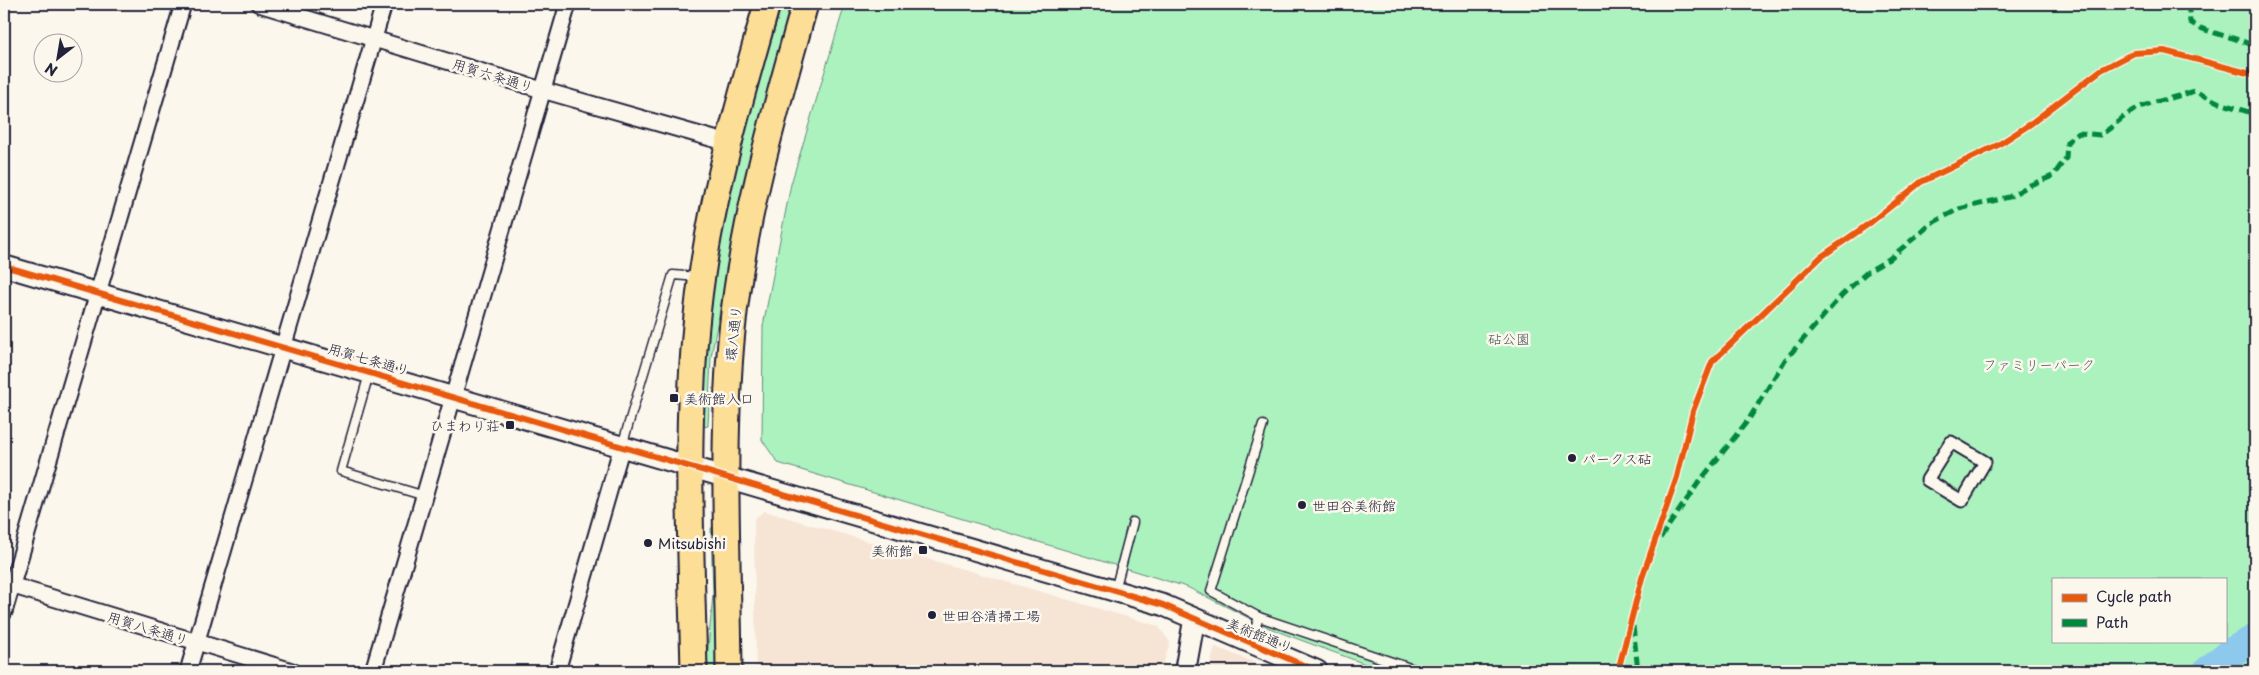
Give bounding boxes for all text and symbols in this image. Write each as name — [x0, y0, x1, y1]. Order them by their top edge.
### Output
north arrow — [32, 32, 82, 82]
street label: 用賀六条通り — [450, 53, 536, 97]
text: N — [41, 58, 61, 81]
street label: 環八通り — [720, 304, 746, 362]
park label: 砧公園 — [1488, 328, 1530, 349]
street label: 用賀七条通り — [326, 337, 412, 381]
park label: ファミリーパーク — [1983, 354, 2095, 375]
place label: 美術館入口 — [684, 388, 754, 409]
marker: 美術館入口 — [668, 392, 680, 404]
place label: ひまわり荘 — [430, 415, 500, 436]
marker: ひまわり荘 — [504, 419, 516, 431]
place label: パークス砧 — [1582, 448, 1652, 469]
marker: パークス砧 — [1566, 452, 1578, 464]
place label: 世田谷美術館 — [1312, 495, 1396, 516]
marker: 世田谷美術館 — [1296, 499, 1308, 511]
place label: Mitsubishi — [658, 533, 726, 554]
marker: Mitsubishi — [642, 537, 654, 549]
place label: 美術館 — [871, 540, 913, 561]
marker: 美術館 — [917, 544, 929, 556]
legend — [2052, 578, 2226, 642]
text: Cycle path — [2096, 584, 2172, 607]
place label: 世田谷清掃工場 — [942, 605, 1040, 626]
street label: 用賀八条通り — [105, 606, 191, 650]
marker: 世田谷清掃工場 — [926, 609, 938, 621]
text: Path — [2096, 610, 2128, 633]
street label: 美術館通り — [1224, 612, 1296, 658]

